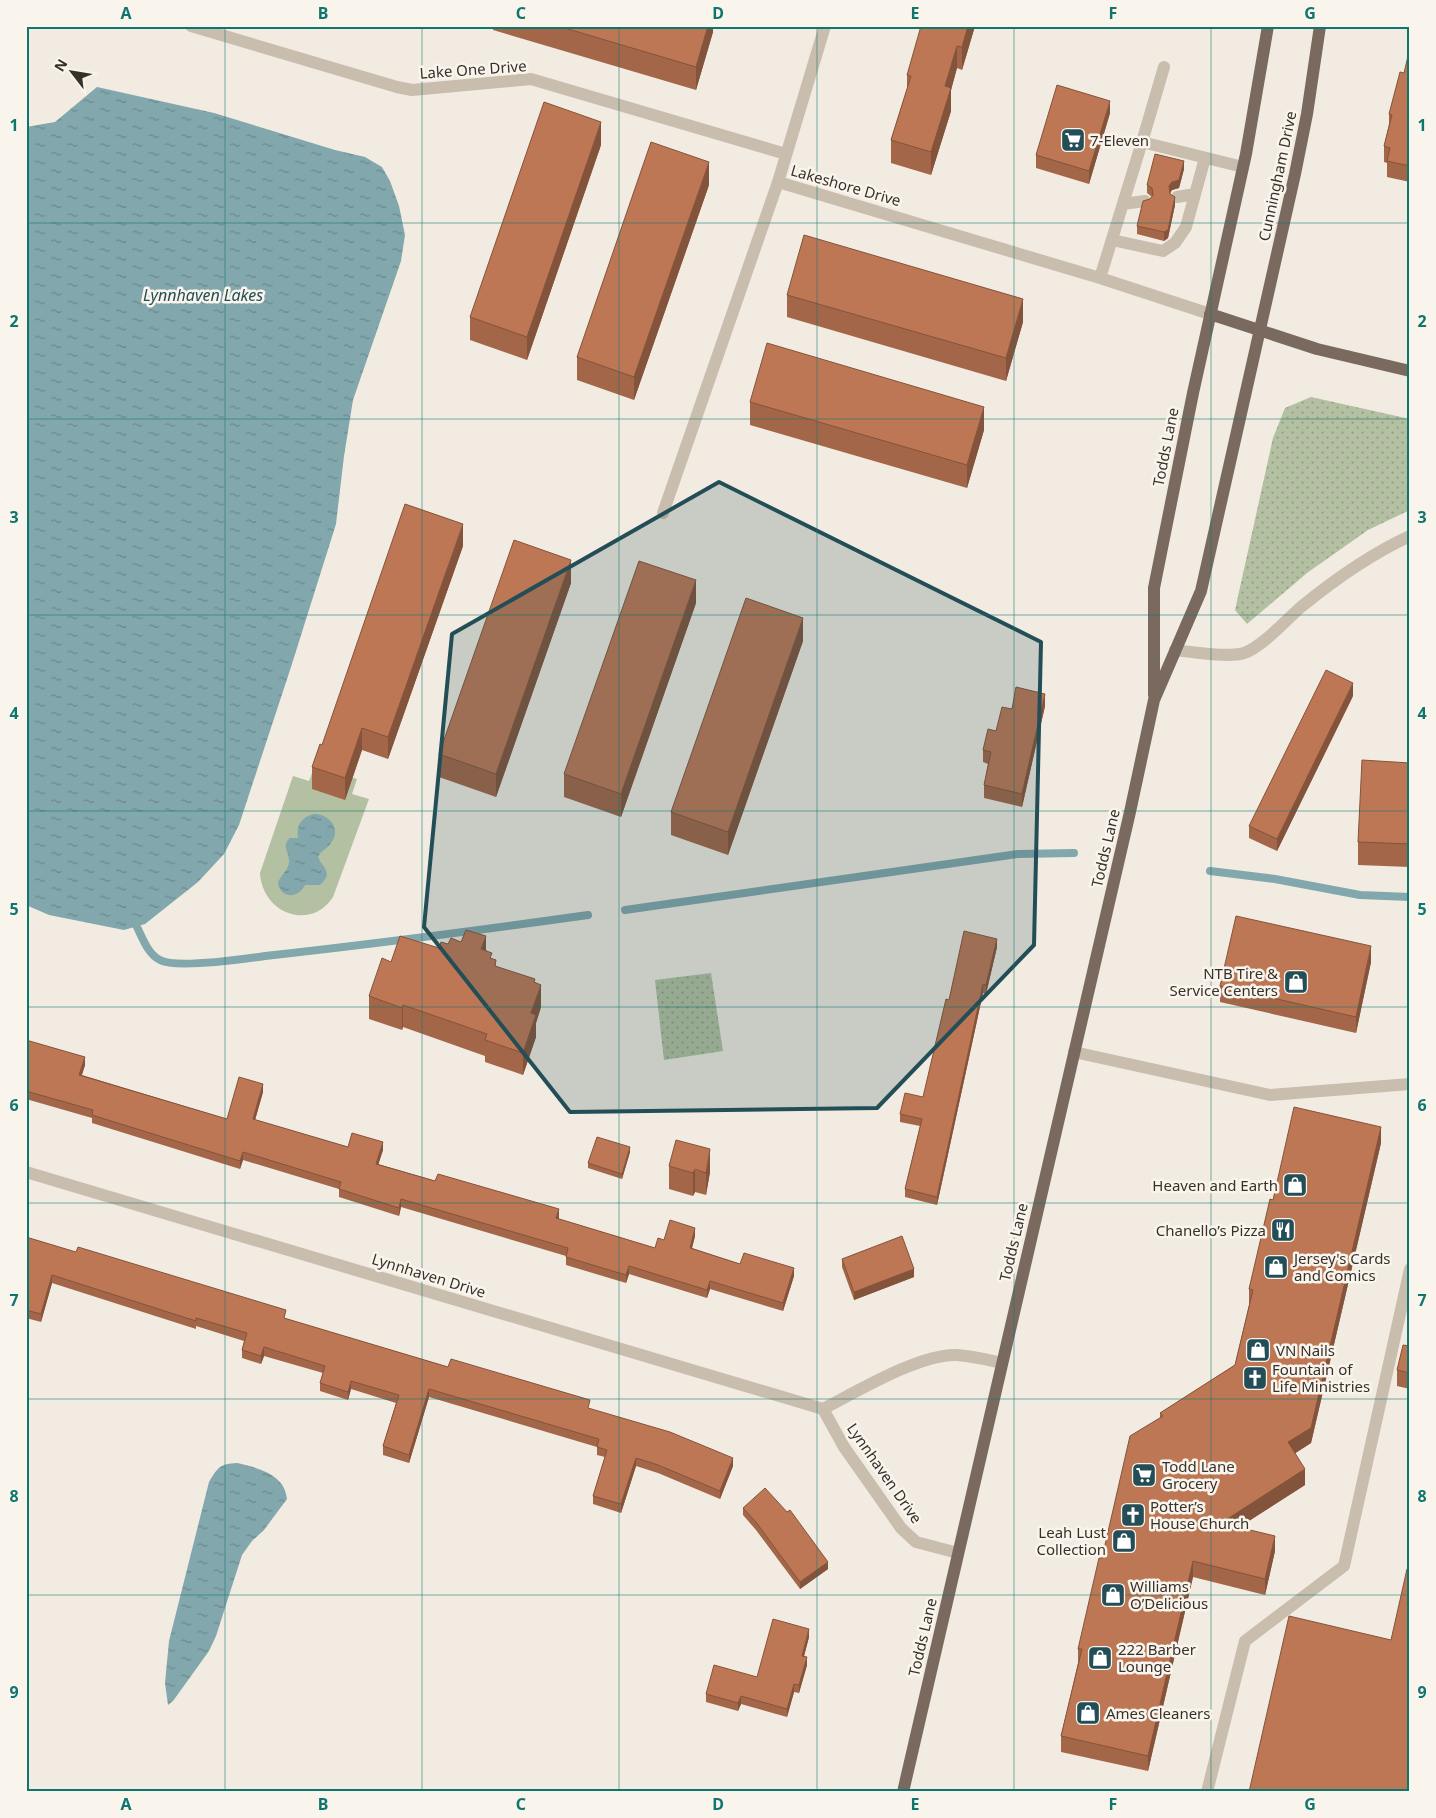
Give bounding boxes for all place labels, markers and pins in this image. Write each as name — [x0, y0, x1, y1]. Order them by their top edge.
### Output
supermarket icon: 7-Eleven — [1060, 127, 1086, 153]
place label: 7-Eleven — [1090, 130, 1149, 150]
place label: NTB Tire & Service Centers — [1170, 963, 1278, 1000]
shop icon: NTB Tire & Service Centers — [1283, 969, 1309, 995]
shop icon: Heaven and Earth — [1282, 1172, 1308, 1198]
place label: Heaven and Earth — [1152, 1175, 1278, 1195]
restaurant icon: Chanello’s Pizza — [1270, 1217, 1296, 1243]
place label: Chanello’s Pizza — [1156, 1220, 1266, 1240]
place label: Jersey's Cards and Comics — [1292, 1248, 1391, 1285]
shop icon: Jersey's Cards and Comics — [1263, 1254, 1289, 1280]
shop icon: VN Nails — [1245, 1337, 1271, 1363]
place label: VN Nails — [1276, 1340, 1335, 1360]
place label: Fountain of Life Ministries — [1272, 1359, 1370, 1396]
church icon: Fountain of Life Ministries — [1242, 1365, 1268, 1391]
place label: Todd Lane Grocery — [1162, 1456, 1235, 1493]
supermarket icon: Todd Lane Grocery — [1131, 1462, 1157, 1488]
place label: Potter’s House Church — [1150, 1496, 1249, 1533]
church icon: Potter’s House Church — [1120, 1502, 1146, 1528]
place label: Leah Lust Collection — [1036, 1522, 1107, 1559]
shop icon: Leah Lust Collection — [1111, 1528, 1137, 1554]
place label: Williams O’Delicious — [1130, 1576, 1208, 1613]
shop icon: Williams O’Delicious — [1100, 1582, 1126, 1608]
place label: 222 Barber Lounge — [1118, 1639, 1196, 1676]
shop icon: 222 Barber Lounge — [1087, 1645, 1113, 1671]
shop icon: Ames Cleaners — [1075, 1700, 1101, 1726]
place label: Ames Cleaners — [1106, 1703, 1211, 1723]

